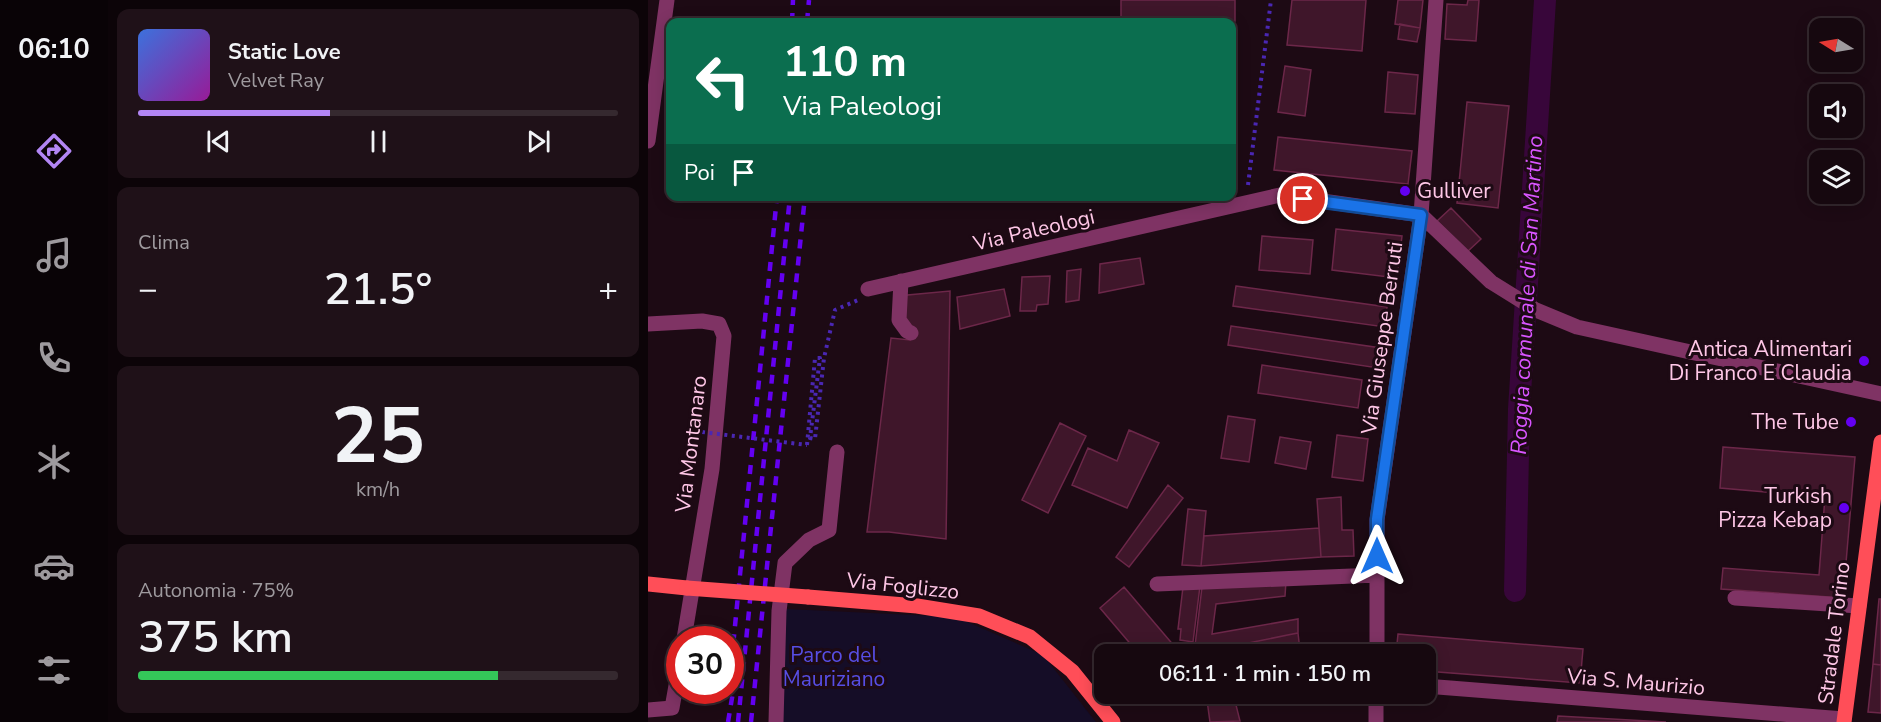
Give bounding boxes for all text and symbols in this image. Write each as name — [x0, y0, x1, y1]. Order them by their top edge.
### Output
north arrow — [1809, 18, 1863, 72]
map controls — [1809, 18, 1863, 204]
text: 06:10 — [18, 31, 90, 68]
text: 110 m — [783, 34, 907, 91]
text: Static Love — [228, 37, 341, 67]
icon: left — [684, 42, 762, 120]
text: Velvet Ray — [228, 67, 324, 94]
button: sound — [1809, 84, 1863, 138]
text: Via Paleologi — [783, 88, 942, 125]
icon: previous — [202, 125, 235, 158]
icon: pause — [362, 125, 395, 158]
icon: next — [522, 125, 555, 158]
icon: directions — [33, 130, 75, 172]
water label: Roggia comunale di San Martino — [1504, 135, 1550, 455]
button: layers — [1809, 150, 1863, 204]
icon: arrive — [727, 156, 760, 189]
text: Poi — [684, 158, 715, 188]
pin — [1277, 173, 1328, 224]
place label: Gulliver — [1417, 177, 1491, 205]
icon: arrive — [1286, 182, 1319, 215]
marker: Gulliver — [1398, 184, 1412, 198]
street label: Via Paleologi — [970, 202, 1097, 258]
text: Clima — [138, 229, 190, 256]
icon: music — [33, 234, 75, 276]
street label: Via Giuseppe Berruti — [1354, 240, 1409, 437]
text: 21.5° — [324, 259, 432, 320]
text: − — [138, 267, 158, 312]
text: + — [598, 267, 618, 312]
place label: Antica Alimentari Di Franco E Claudia — [1669, 335, 1852, 387]
icon: phone — [33, 337, 75, 379]
marker: Antica Alimentari Di Franco E Claudia — [1857, 354, 1871, 368]
street label: Via Montanaro — [669, 374, 713, 515]
text: 25 — [331, 383, 425, 490]
place label: The Tube — [1752, 408, 1839, 436]
marker: The Tube — [1844, 415, 1858, 429]
icon: climate — [33, 441, 75, 483]
text: km/h — [356, 476, 400, 503]
place label: Turkish Pizza Kebap — [1718, 482, 1832, 534]
marker: Turkish Pizza Kebap — [1837, 501, 1851, 515]
position arrow — [1345, 524, 1409, 588]
icon: car — [33, 545, 75, 587]
street label: Stradale Torino — [1811, 560, 1857, 706]
street label: Via Foglizzo — [844, 566, 961, 606]
text: Autonomia · 75% — [138, 577, 294, 604]
text: 375 km — [138, 607, 293, 668]
speed limit sign: 30 — [666, 626, 744, 704]
park label: Parco del Mauriziano — [783, 641, 885, 693]
icon: filters — [33, 649, 75, 691]
text: 06:11 · 1 min · 150 m — [1159, 659, 1371, 689]
street label: Via S. Maurizio — [1565, 662, 1706, 702]

